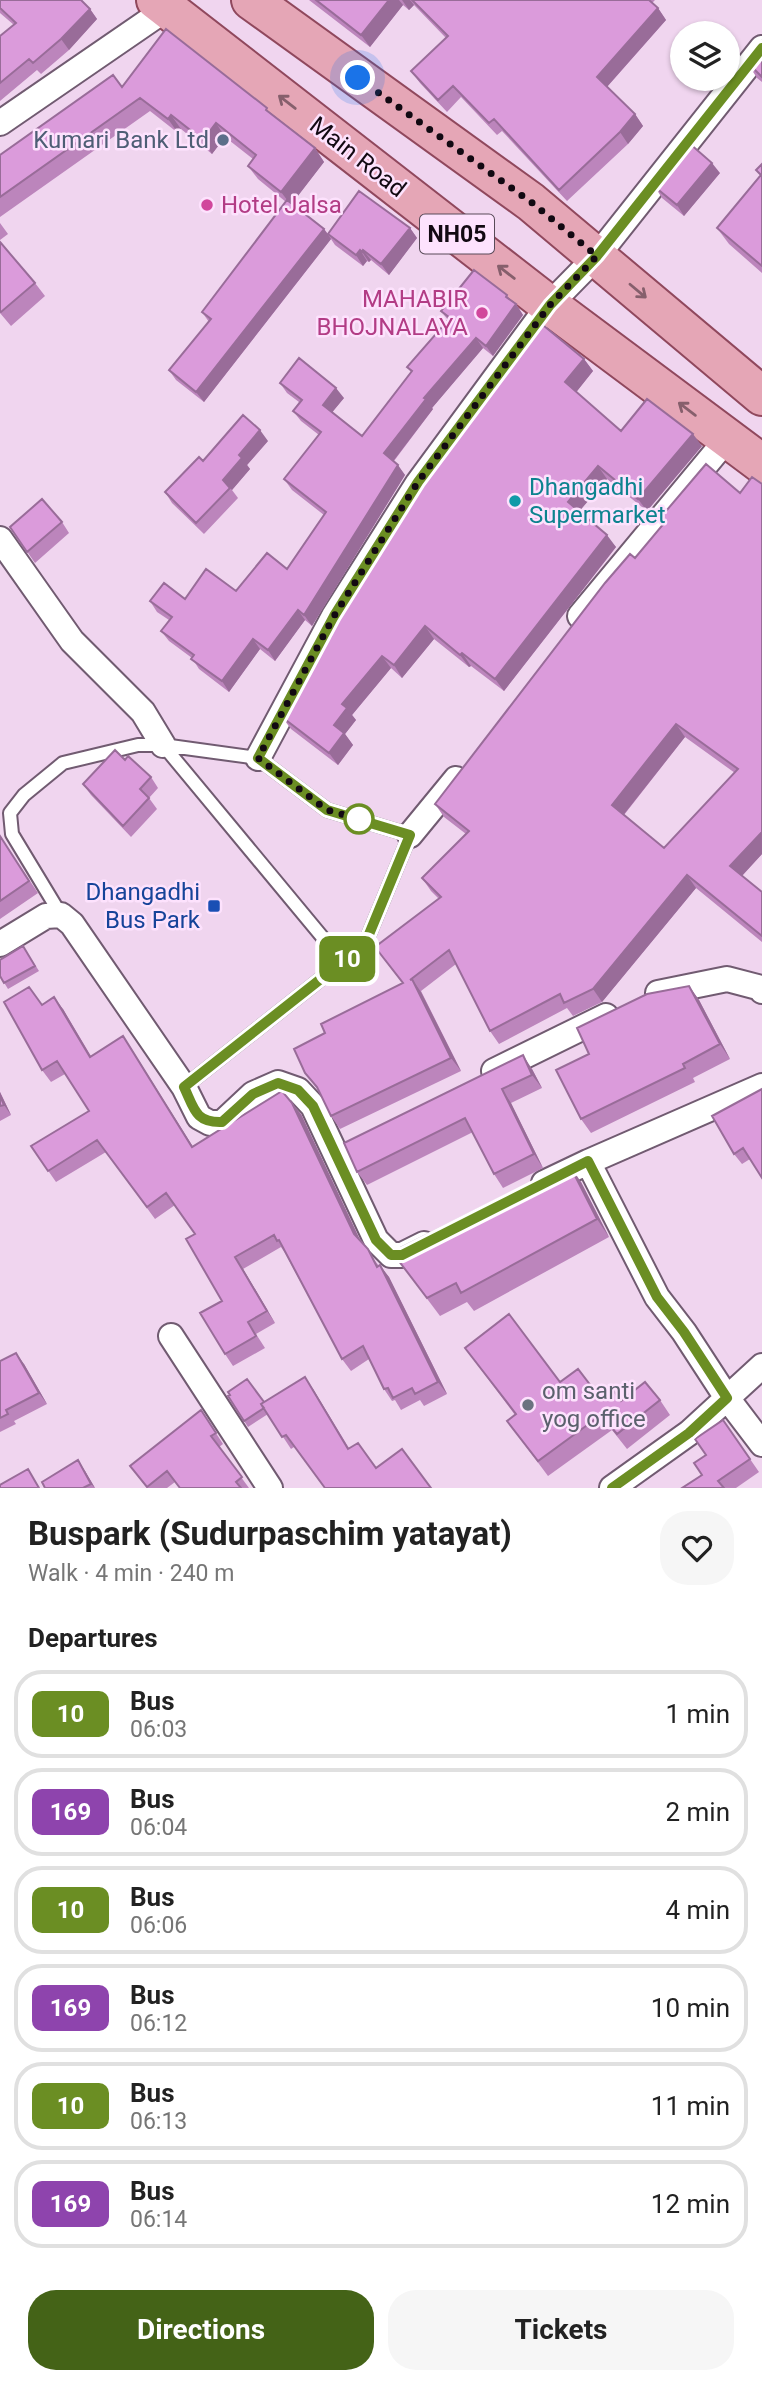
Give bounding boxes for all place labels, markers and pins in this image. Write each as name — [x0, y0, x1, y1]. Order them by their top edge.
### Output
place label: Kumari Bank Ltd — [33, 126, 209, 154]
marker: Kumari Bank Ltd — [215, 132, 231, 148]
place label: Hotel Jalsa — [221, 191, 342, 219]
marker: Hotel Jalsa — [199, 197, 215, 213]
place label: MAHABIR BHOJNALAYA — [317, 285, 468, 341]
marker: MAHABIR BHOJNALAYA — [474, 305, 490, 321]
place label: Dhangadhi Supermarket — [529, 473, 666, 529]
marker: Dhangadhi Supermarket — [507, 493, 523, 509]
unlabelled marker — [344, 804, 374, 834]
place label: Dhangadhi Bus Park — [86, 878, 201, 934]
marker: Dhangadhi Bus Park — [206, 898, 222, 914]
place label: om santi yog office — [542, 1377, 646, 1433]
marker: om santi yog office — [520, 1397, 536, 1413]

